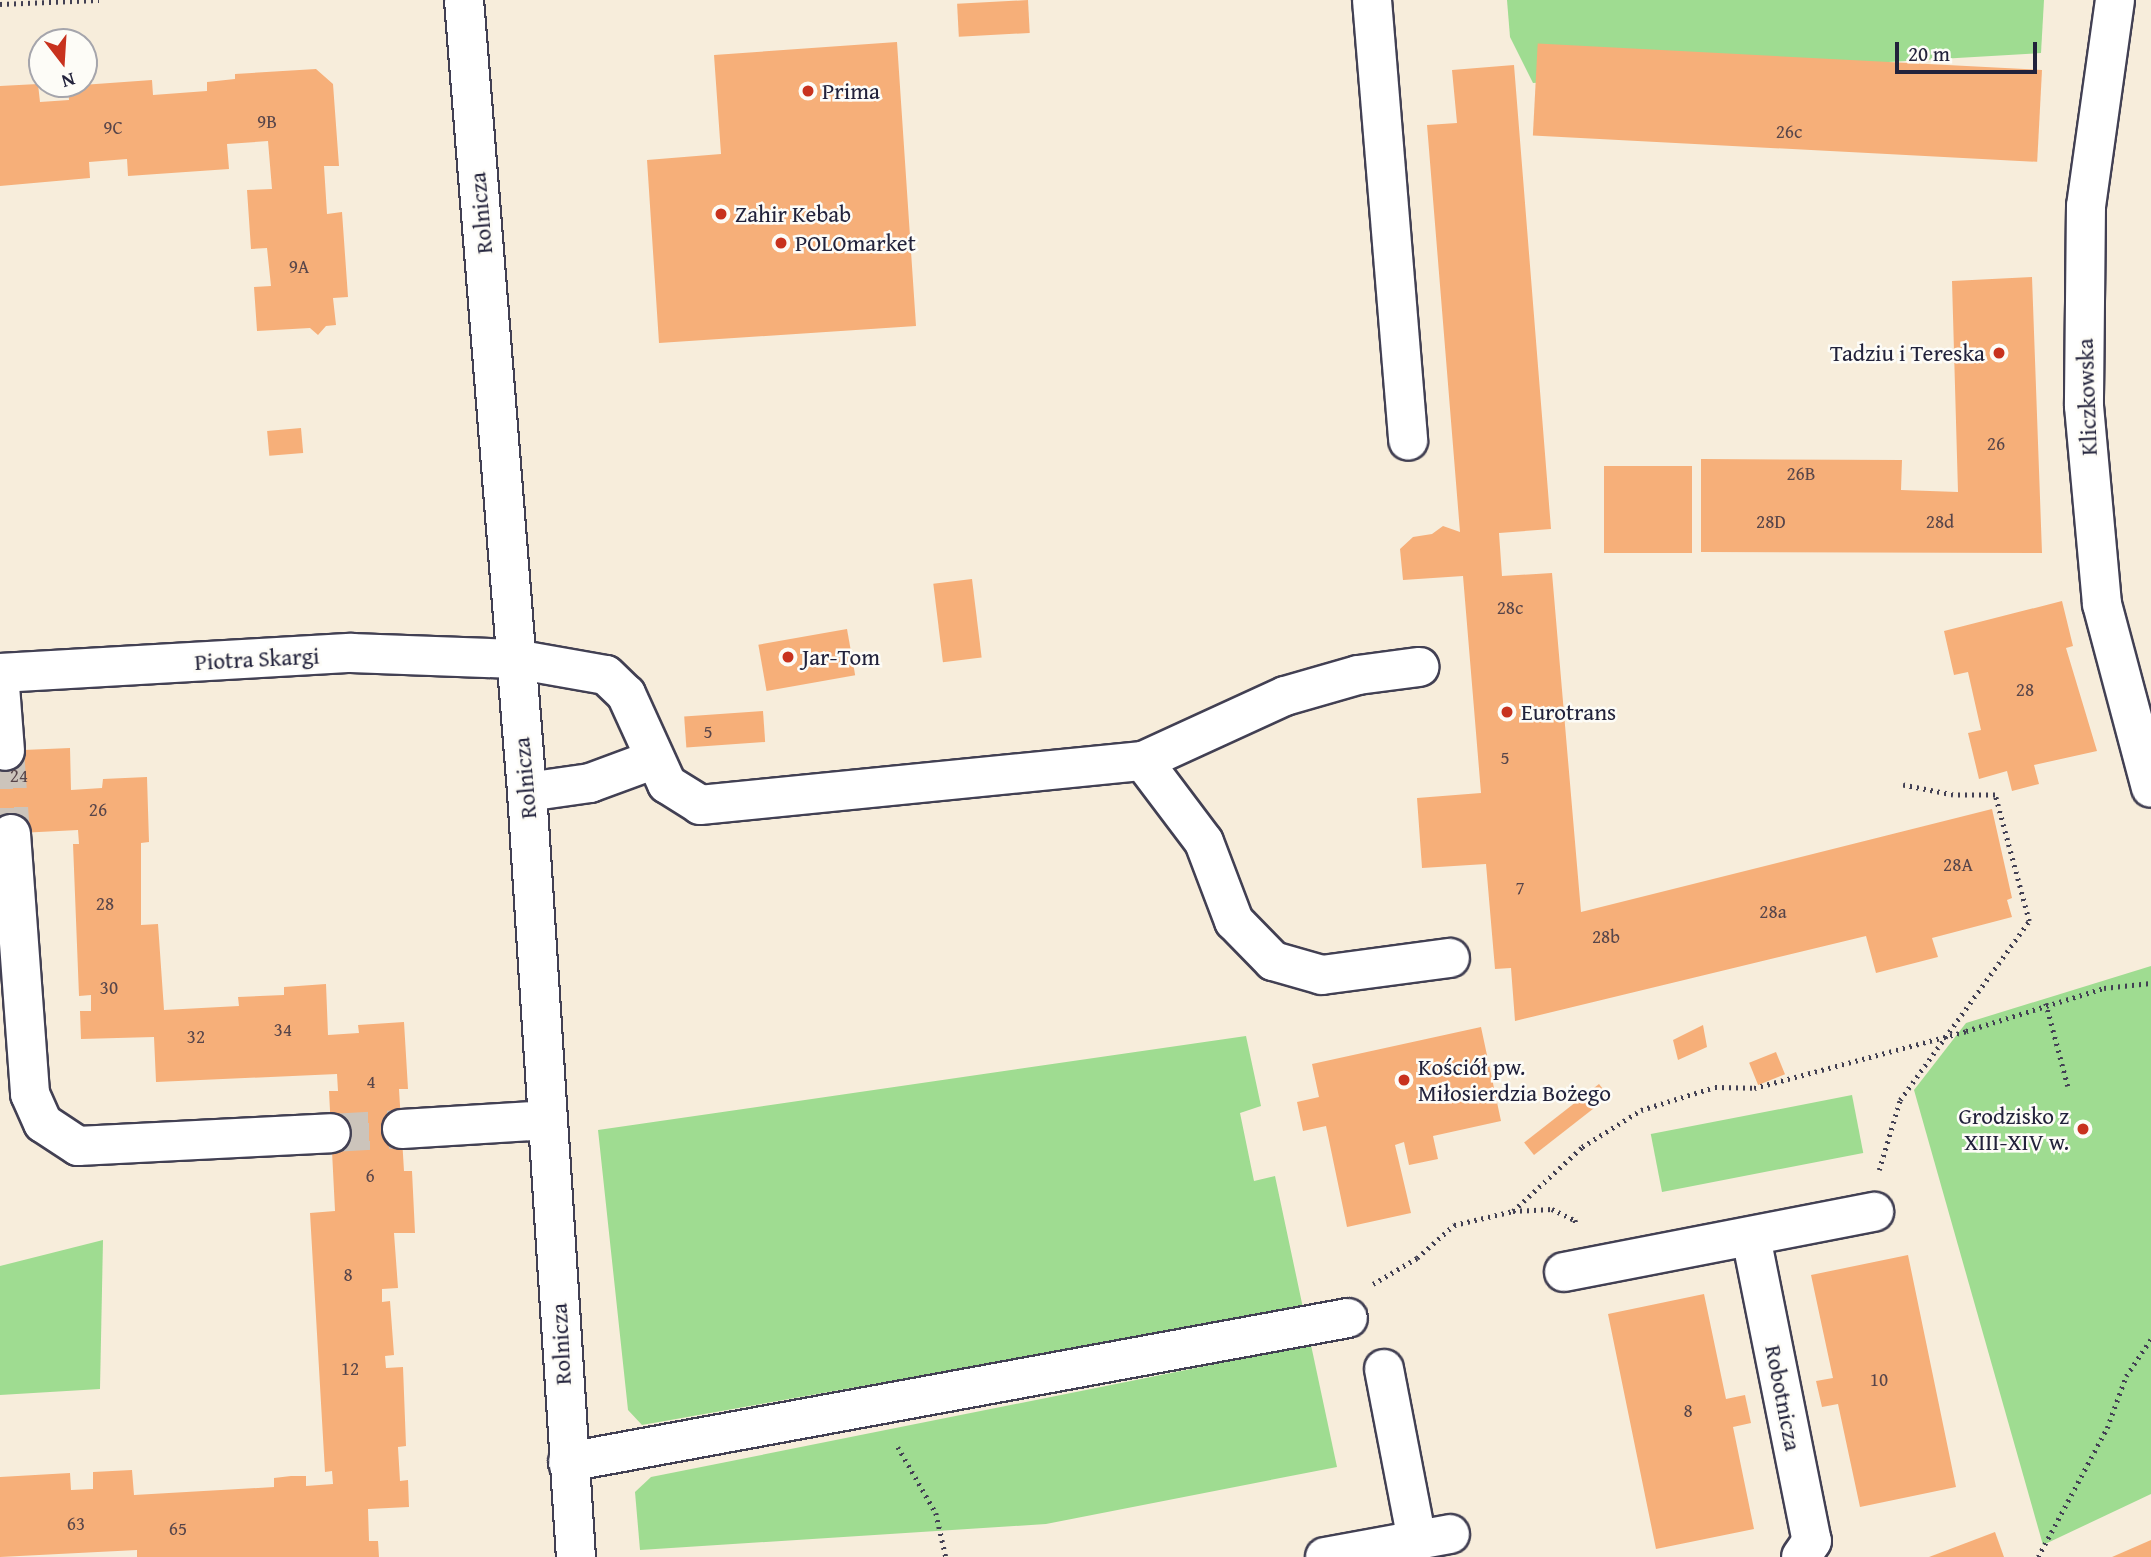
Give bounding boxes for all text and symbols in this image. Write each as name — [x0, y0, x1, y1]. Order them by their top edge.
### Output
north arrow — [28, 28, 98, 98]
scale bar — [1899, 28, 2041, 72]
text: 20 m — [1908, 38, 1950, 69]
text: N — [58, 66, 79, 96]
place label: Prima — [822, 77, 880, 105]
marker: Prima — [800, 83, 816, 99]
house number: 9B — [257, 111, 277, 133]
house number: 9C — [103, 117, 123, 139]
house number: 26c — [1776, 121, 1802, 143]
street label: Rolnicza — [464, 171, 498, 255]
place label: Zahir Kebab — [735, 200, 851, 228]
marker: Zahir Kebab — [713, 206, 729, 222]
place label: POLOmarket — [795, 229, 916, 257]
marker: POLOmarket — [773, 235, 789, 251]
house number: 9A — [289, 256, 309, 278]
street label: Kliczkowska — [2071, 338, 2103, 456]
place label: Tadziu i Tereska — [1830, 339, 1985, 367]
marker: Tadziu i Tereska — [1991, 345, 2007, 361]
house number: 26 — [1987, 433, 2005, 455]
house number: 26B — [1786, 463, 1816, 485]
house number: 28D — [1756, 511, 1786, 533]
house number: 28d — [1926, 511, 1954, 533]
house number: 28c — [1497, 597, 1523, 619]
street label: Piotra Skargi — [194, 642, 320, 676]
place label: Jar-Tom — [802, 643, 880, 671]
marker: Jar-Tom — [780, 649, 796, 665]
house number: 28 — [2016, 679, 2034, 701]
place label: Eurotrans — [1521, 698, 1616, 726]
marker: Eurotrans — [1499, 704, 1515, 720]
house number: 5 — [703, 721, 713, 743]
street label: Rolnicza — [508, 736, 542, 820]
house number: 5 — [1500, 747, 1510, 769]
house number: 24 — [10, 765, 28, 787]
house number: 26 — [89, 799, 107, 821]
house number: 28A — [1943, 854, 1973, 876]
house number: 7 — [1515, 877, 1525, 899]
house number: 28 — [96, 893, 114, 915]
house number: 28a — [1759, 901, 1787, 923]
house number: 28b — [1592, 926, 1620, 948]
house number: 30 — [100, 977, 118, 999]
house number: 34 — [274, 1019, 292, 1041]
house number: 32 — [187, 1026, 205, 1048]
place label: Kościół pw. Miłosierdzia Bożego — [1418, 1053, 1611, 1107]
house number: 4 — [366, 1071, 376, 1093]
marker: Kościół pw. Miłosierdzia Bożego — [1396, 1072, 1412, 1088]
place label: Grodzisko z XIII-XIV w. — [1959, 1102, 2069, 1156]
marker: Grodzisko z XIII-XIV w. — [2075, 1121, 2091, 1137]
house number: 6 — [365, 1165, 375, 1187]
house number: 8 — [343, 1264, 353, 1286]
street label: Rolnicza — [545, 1302, 577, 1386]
street label: Robotnicza — [1759, 1343, 1807, 1453]
house number: 12 — [341, 1358, 359, 1380]
house number: 10 — [1870, 1369, 1888, 1391]
house number: 8 — [1683, 1400, 1693, 1422]
house number: 63 — [67, 1513, 85, 1535]
house number: 65 — [169, 1518, 187, 1540]

